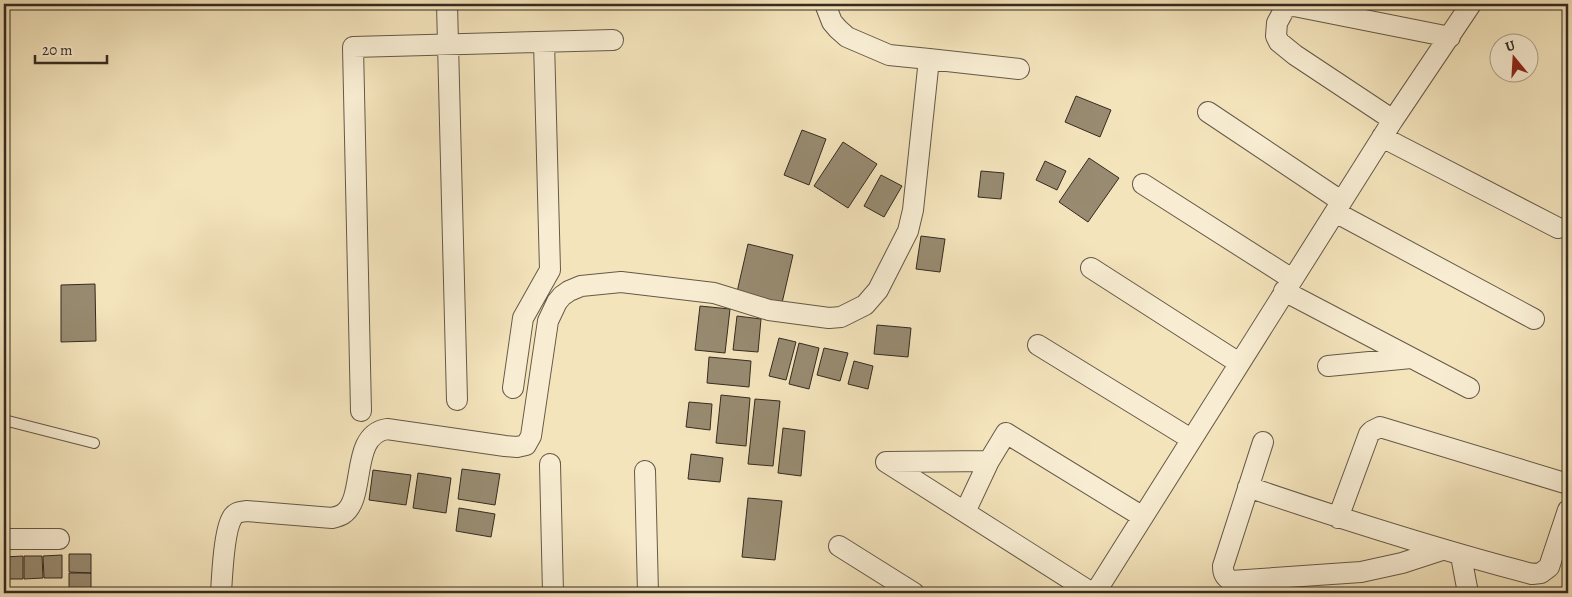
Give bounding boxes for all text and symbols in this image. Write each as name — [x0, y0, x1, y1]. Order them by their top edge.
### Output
scale bar — [35, 32, 108, 64]
north arrow — [1490, 32, 1540, 82]
text: U — [1503, 36, 1517, 57]
text: 20 m — [42, 40, 73, 60]

